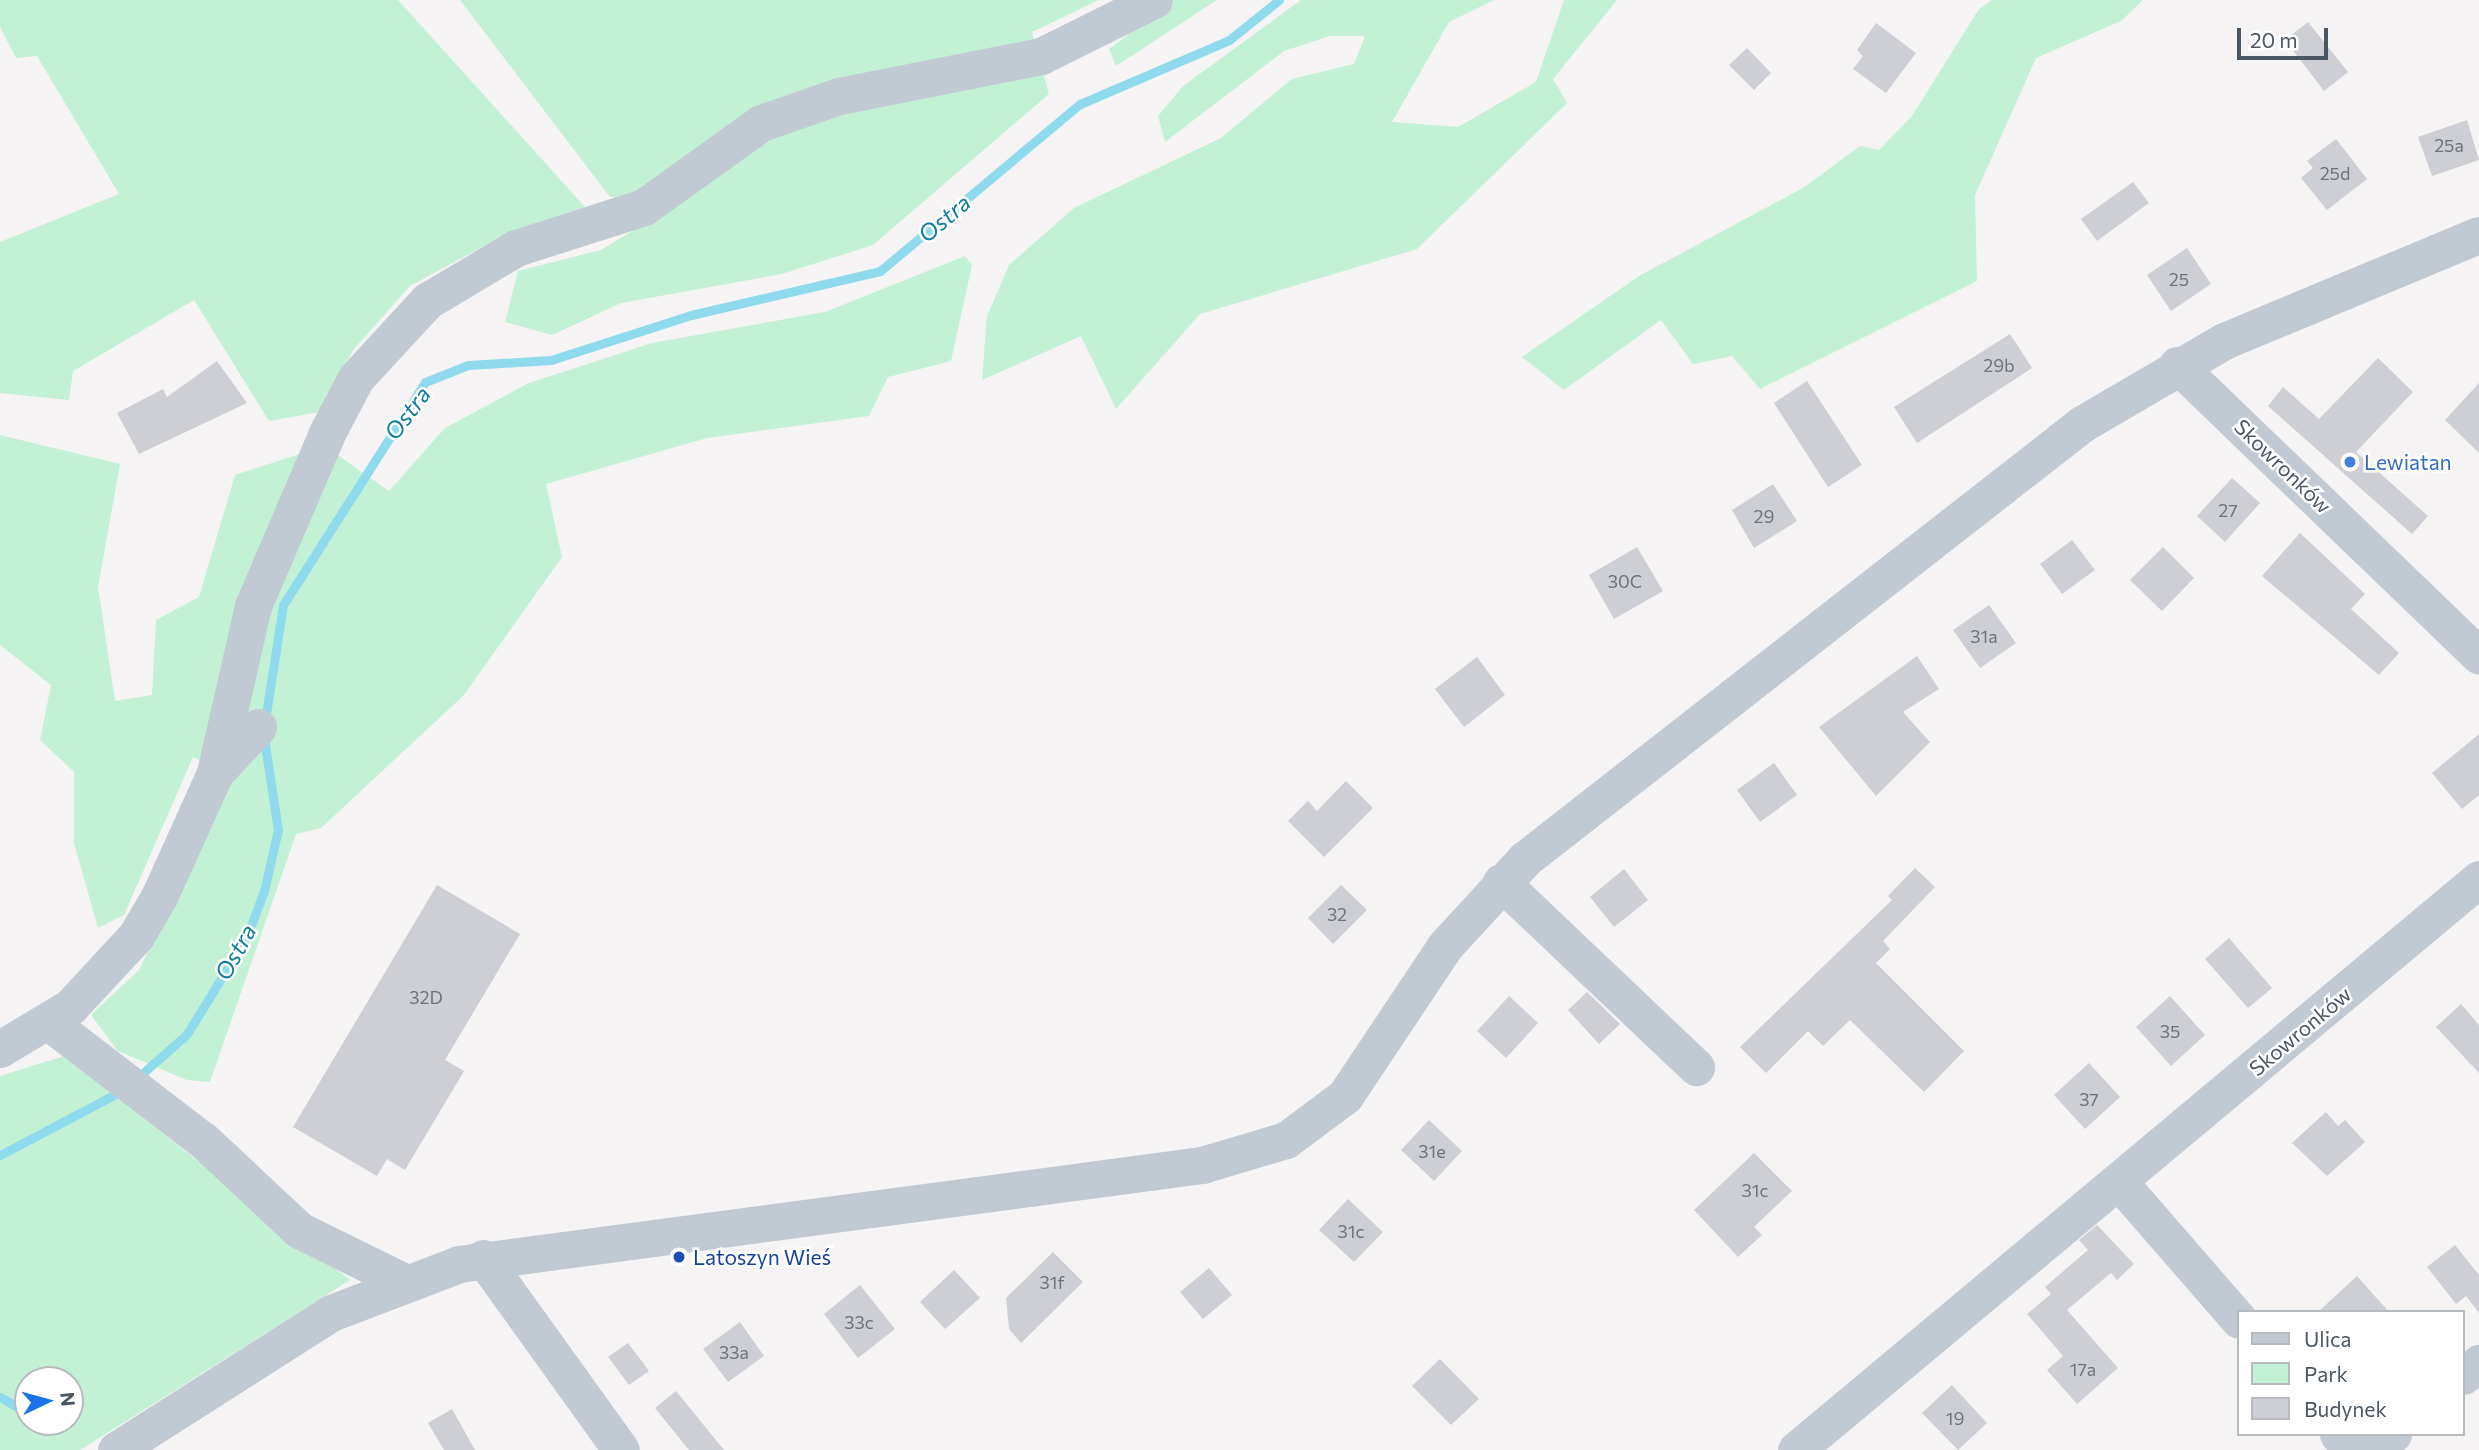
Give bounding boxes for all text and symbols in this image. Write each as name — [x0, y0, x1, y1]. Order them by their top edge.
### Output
scale bar — [2241, 14, 2332, 58]
text: 20 m — [2250, 27, 2298, 52]
house number: 25a — [2434, 134, 2464, 156]
house number: 25d — [2320, 162, 2350, 184]
water label: Ostra — [912, 188, 976, 248]
house number: 25 — [2169, 268, 2189, 290]
house number: 29b — [1983, 354, 2015, 376]
water label: Ostra — [378, 381, 436, 445]
street label: Skowronków — [2229, 414, 2337, 518]
place label: Lewiatan — [2364, 449, 2452, 475]
marker: Lewiatan — [2342, 454, 2358, 470]
house number: 27 — [2218, 499, 2238, 521]
house number: 29 — [1754, 505, 1774, 527]
house number: 30C — [1608, 570, 1642, 592]
house number: 31a — [1970, 625, 1998, 647]
house number: 32 — [1327, 903, 1347, 925]
water label: Ostra — [208, 919, 262, 985]
street label: Skowronków — [2244, 981, 2356, 1081]
house number: 32D — [409, 986, 443, 1008]
house number: 35 — [2160, 1020, 2180, 1042]
house number: 37 — [2079, 1088, 2099, 1110]
house number: 31e — [1418, 1140, 1446, 1162]
house number: 31c — [1742, 1179, 1768, 1201]
house number: 31c — [1338, 1220, 1364, 1242]
place label: Latoszyn Wieś — [693, 1244, 831, 1270]
marker: Latoszyn Wieś — [671, 1249, 687, 1265]
house number: 31f — [1039, 1271, 1065, 1293]
legend — [2238, 1310, 2465, 1436]
house number: 33c — [844, 1311, 874, 1333]
text: Ulica — [2304, 1326, 2351, 1351]
house number: 33a — [719, 1341, 749, 1363]
house number: 17a — [2070, 1358, 2096, 1380]
text: Park — [2304, 1361, 2348, 1386]
north arrow — [14, 1366, 84, 1436]
text: N — [56, 1391, 81, 1407]
text: Budynek — [2304, 1396, 2387, 1421]
house number: 19 — [1946, 1407, 1964, 1429]

